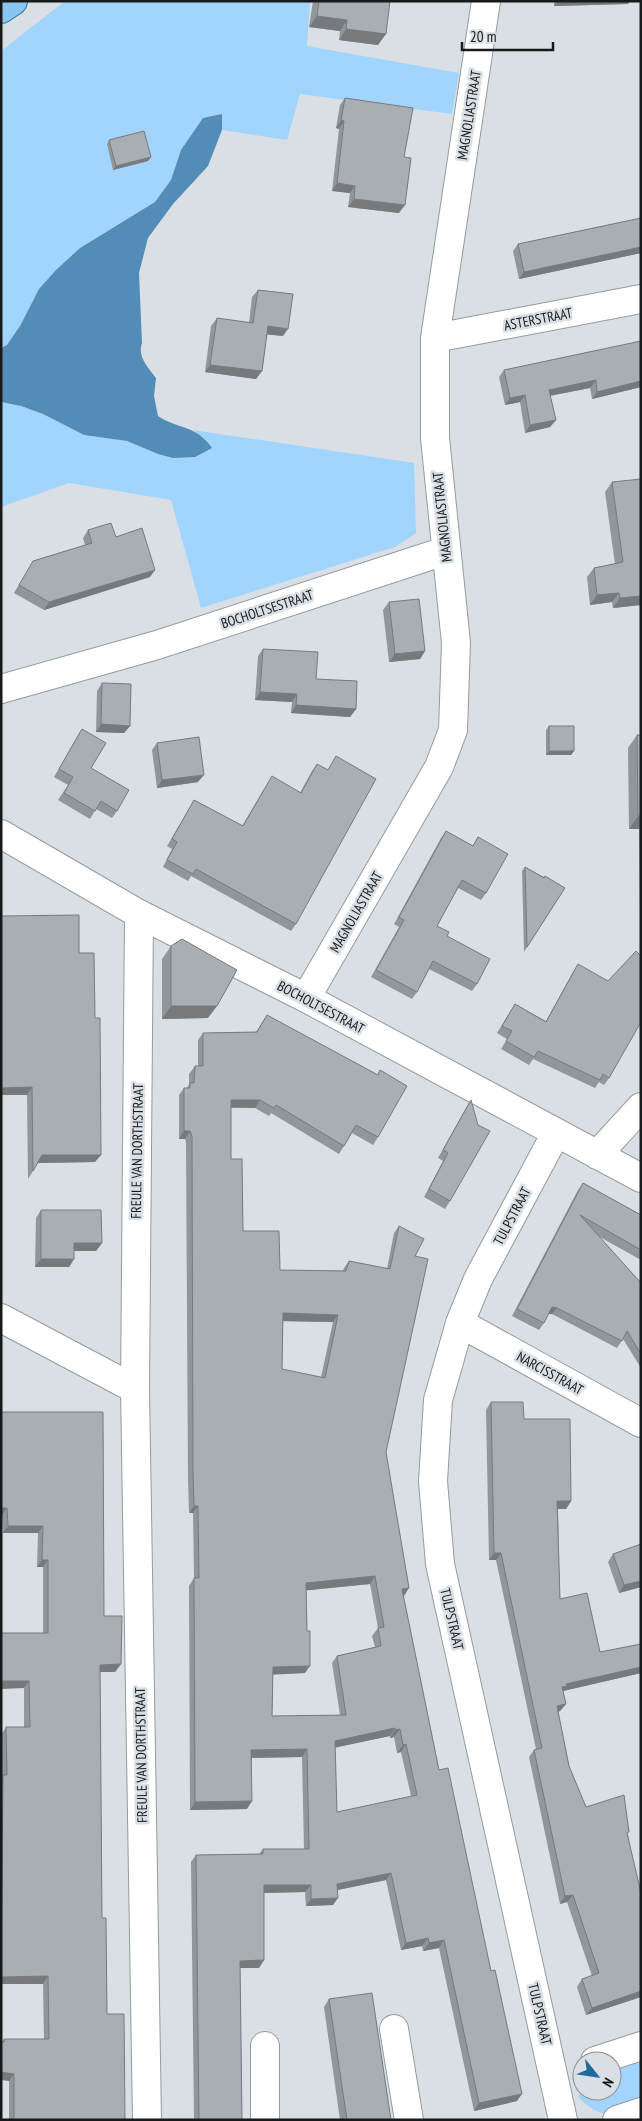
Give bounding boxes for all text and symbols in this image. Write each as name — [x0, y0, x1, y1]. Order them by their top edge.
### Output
scale bar — [462, 20, 553, 52]
text: 20 m — [470, 27, 496, 46]
street label: MAGNOLIASTRAAT — [453, 68, 485, 161]
street label: ASTERSTRAAT — [502, 303, 574, 334]
street label: MAGNOLIASTRAAT — [428, 470, 456, 563]
street label: BOCHOLTSESTRAAT — [219, 585, 316, 632]
street label: MAGNOLIASTRAAT — [326, 868, 387, 956]
street label: BOCHOLTSESTRAAT — [274, 977, 368, 1038]
street label: FREULE VAN DORTHSTRAAT — [127, 1082, 147, 1219]
street label: TULPSTRAAT — [489, 1183, 535, 1248]
street label: NARCISSTRAAT — [513, 1347, 587, 1399]
street label: TULPSTRAAT — [436, 1586, 468, 1652]
street label: FREULE VAN DORTHSTRAAT — [131, 1686, 151, 1823]
street label: TULPSTRAAT — [524, 1981, 556, 2047]
north arrow — [572, 2051, 622, 2101]
text: N — [599, 2075, 618, 2090]

